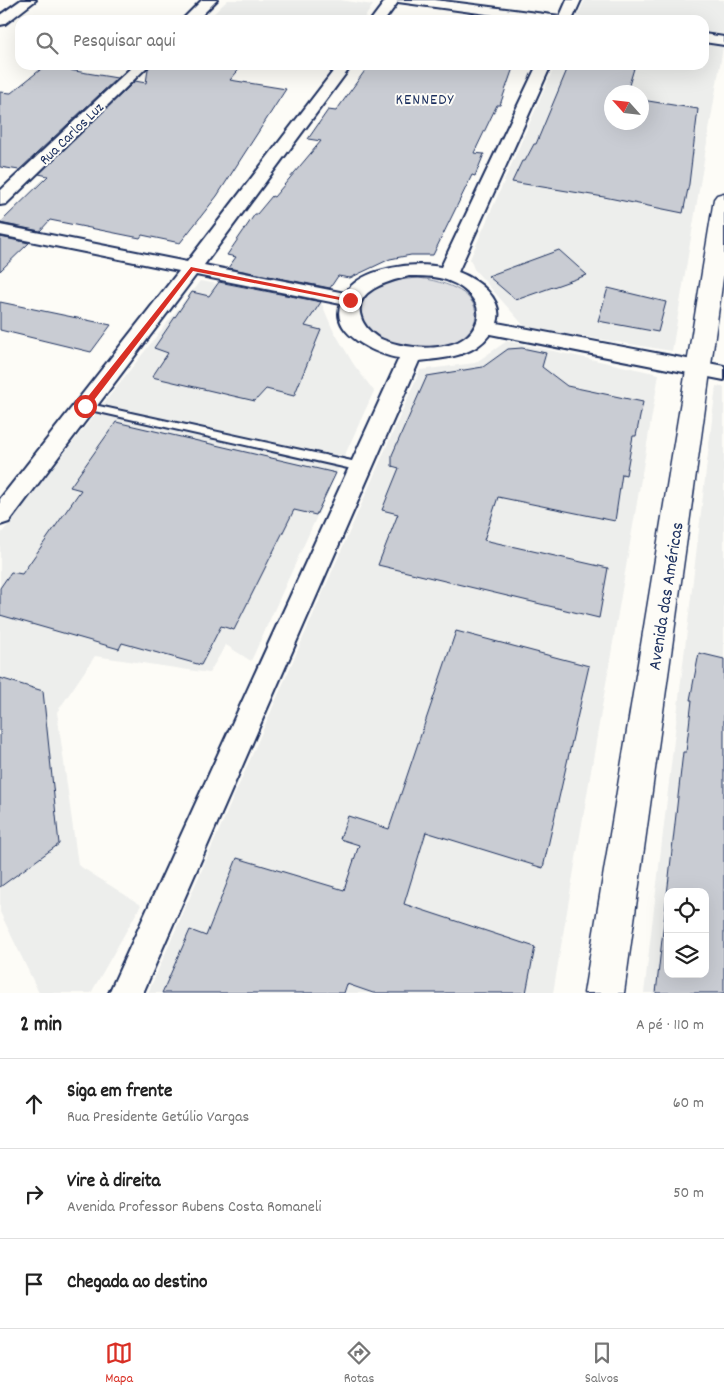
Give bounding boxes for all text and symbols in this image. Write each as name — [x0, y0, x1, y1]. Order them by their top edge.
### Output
search box — [15, 15, 709, 70]
icon: search — [33, 29, 61, 57]
text: Pesquisar aqui — [73, 29, 175, 56]
north arrow — [604, 85, 649, 130]
district label: KENNEDY — [396, 89, 455, 112]
street label: Rua Carlos Luz — [35, 98, 110, 171]
route end — [339, 289, 362, 312]
route start — [74, 395, 97, 418]
street label: Avenida das Américas — [643, 521, 692, 672]
map controls — [664, 888, 709, 978]
button: locate — [664, 888, 709, 933]
button: layers — [664, 933, 709, 978]
text: 2 min — [20, 1011, 62, 1041]
text: A pé · 110 m — [636, 1014, 704, 1037]
text: Siga em frente — [67, 1079, 172, 1106]
icon: ahead — [20, 1090, 48, 1118]
text: 60 m — [673, 1092, 704, 1115]
text: Rua Presidente Getúlio Vargas — [67, 1106, 249, 1129]
text: Vire à direita — [67, 1169, 160, 1196]
icon: right — [20, 1180, 48, 1208]
text: 50 m — [673, 1182, 704, 1205]
text: Avenida Professor Rubens Costa Romaneli — [67, 1196, 321, 1219]
icon: arrive — [20, 1270, 48, 1298]
text: Chegada ao destino — [67, 1270, 208, 1297]
tab: Mapa — [105, 1339, 133, 1389]
tab: Rotas — [344, 1339, 374, 1389]
tab: Salvos — [585, 1339, 619, 1389]

